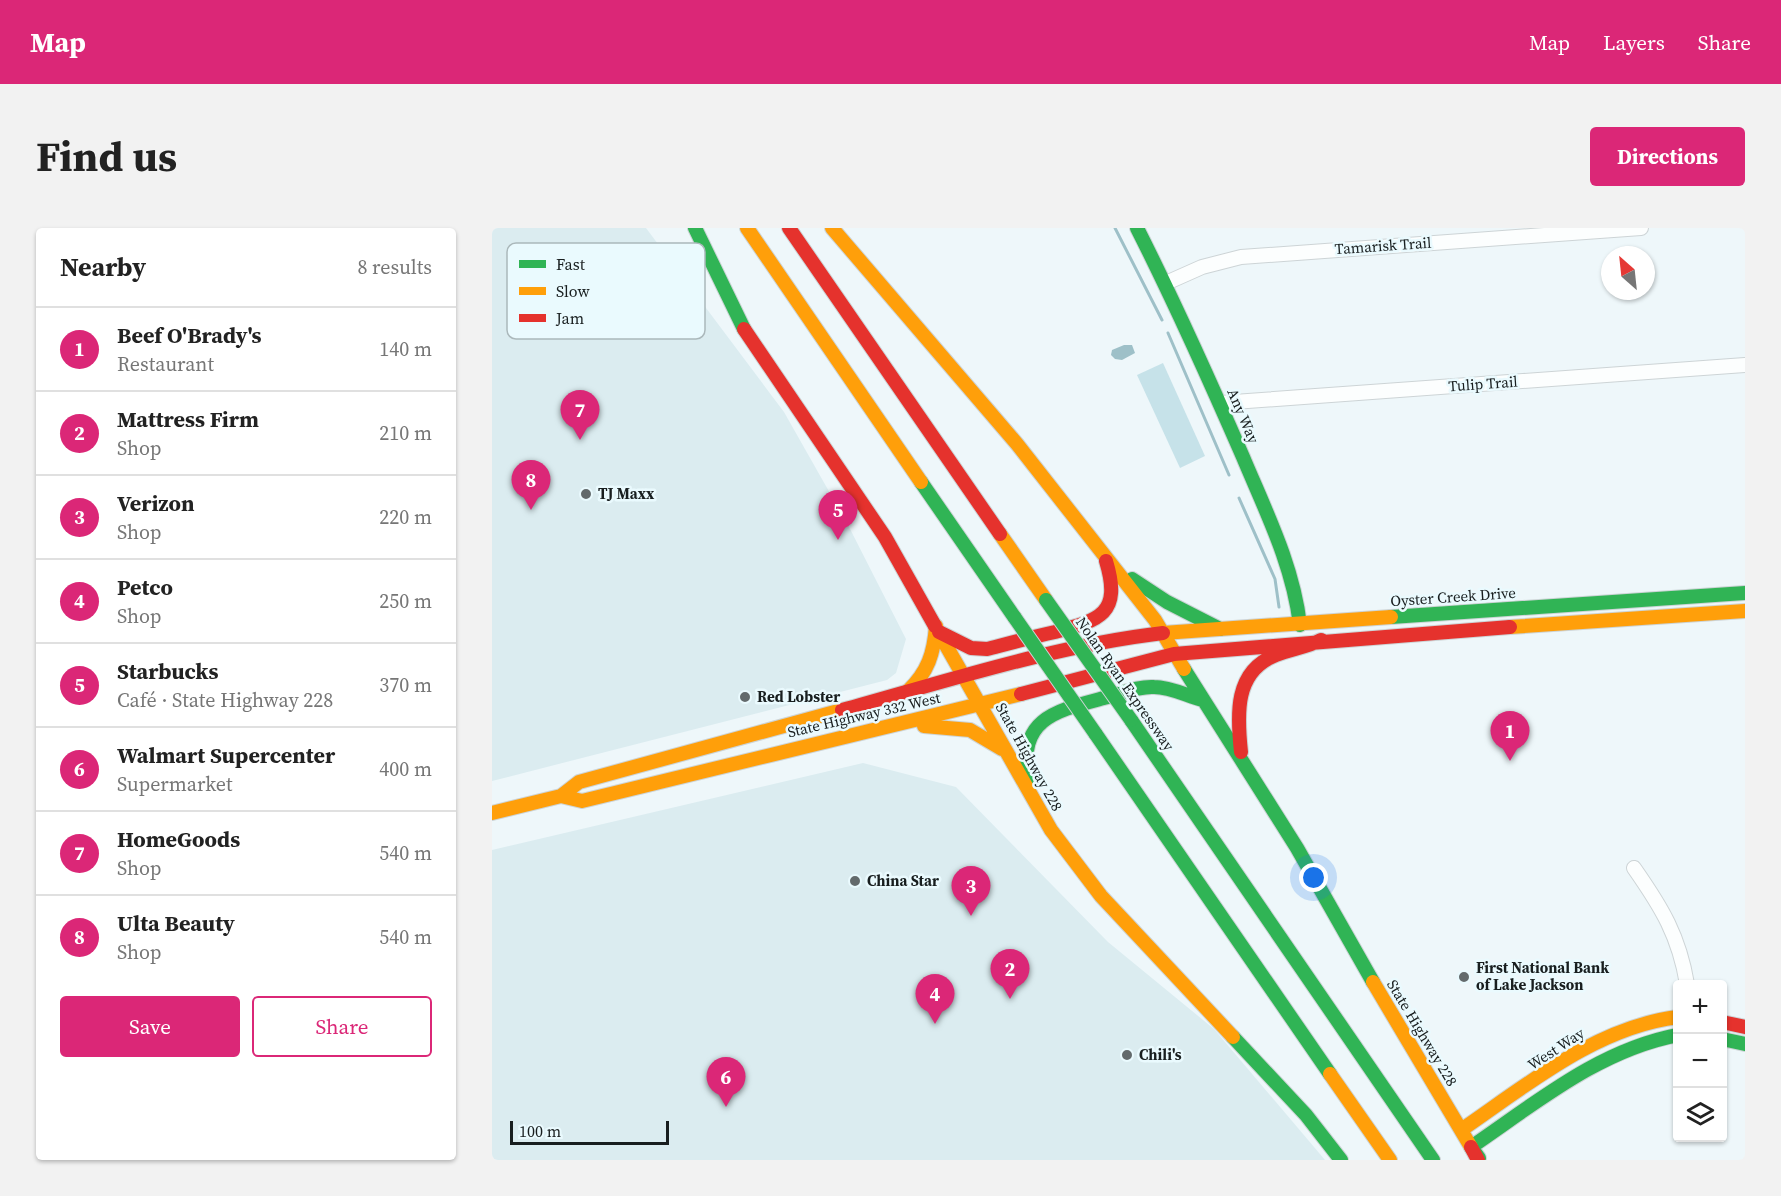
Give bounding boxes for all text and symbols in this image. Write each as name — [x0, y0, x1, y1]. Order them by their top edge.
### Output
text: Map — [30, 23, 86, 61]
text: Map — [1529, 28, 1570, 57]
text: Layers — [1603, 28, 1665, 57]
text: Share — [1698, 28, 1751, 57]
text: Find us — [36, 127, 177, 185]
button: Directions — [1590, 127, 1745, 186]
street label: Tamarisk Trail — [1334, 232, 1433, 259]
legend — [507, 243, 705, 339]
north arrow — [1601, 246, 1655, 300]
text: Nearby — [60, 249, 146, 285]
text: 8 results — [357, 253, 432, 281]
text: Fast — [556, 253, 586, 275]
text: Slow — [556, 280, 591, 302]
text: Jam — [555, 307, 584, 329]
text: Beef O'Brady's — [117, 320, 262, 350]
text: 1 — [74, 335, 85, 363]
text: 140 m — [379, 335, 432, 363]
text: Restaurant — [117, 350, 214, 378]
street label: Tulip Trail — [1448, 371, 1519, 396]
street label: Any Way — [1222, 385, 1265, 447]
pin: 7 — [560, 390, 599, 440]
text: Mattress Firm — [117, 404, 259, 434]
text: 2 — [74, 419, 85, 447]
text: 210 m — [379, 419, 432, 447]
text: Shop — [117, 434, 162, 462]
pin: 8 — [512, 460, 550, 510]
place label: TJ Maxx — [598, 483, 655, 504]
marker: TJ Maxx — [579, 487, 593, 501]
text: Verizon — [117, 488, 195, 518]
pin: 5 — [818, 490, 858, 540]
text: 3 — [74, 503, 85, 531]
text: 220 m — [379, 503, 432, 531]
text: Shop — [117, 518, 162, 546]
text: Petco — [117, 572, 173, 602]
street label: Oyster Creek Drive — [1390, 582, 1517, 611]
text: 4 — [74, 587, 85, 615]
text: 250 m — [379, 587, 432, 615]
text: Shop — [117, 602, 162, 630]
street label: Nolan Ryan Expressway — [1071, 613, 1180, 755]
text: Starbucks — [117, 656, 218, 686]
text: 5 — [74, 671, 85, 699]
text: 370 m — [379, 671, 432, 699]
text: Café · State Highway 228 — [117, 686, 333, 714]
place label: Red Lobster — [757, 686, 840, 707]
street label: State Highway 332 West — [785, 687, 943, 742]
marker: Red Lobster — [738, 690, 752, 704]
street label: State Highway 228 — [991, 699, 1068, 815]
pin: 1 — [1490, 712, 1530, 761]
text: Walmart Supercenter — [117, 740, 335, 770]
text: 6 — [74, 755, 85, 783]
text: 400 m — [379, 755, 432, 783]
text: Supermarket — [117, 770, 232, 798]
text: HomeGoods — [117, 824, 240, 854]
text: 7 — [74, 839, 85, 867]
text: 540 m — [379, 839, 432, 867]
text: Shop — [117, 854, 162, 882]
your location — [1299, 863, 1328, 892]
pin: 3 — [952, 866, 990, 916]
place label: China Star — [867, 870, 939, 891]
marker: China Star — [848, 874, 862, 888]
text: Ulta Beauty — [117, 908, 235, 938]
text: 8 — [74, 923, 85, 951]
text: 540 m — [379, 923, 432, 951]
text: Shop — [117, 938, 162, 966]
pin: 2 — [990, 950, 1030, 999]
place label: First National Bank of Lake Jackson — [1476, 957, 1609, 995]
marker: First National Bank of Lake Jackson — [1457, 970, 1471, 984]
pin: 4 — [916, 974, 954, 1024]
street label: State Highway 228 — [1382, 976, 1463, 1090]
map controls — [1673, 980, 1727, 1142]
button: + — [1673, 980, 1727, 1034]
button: Save — [60, 996, 240, 1057]
button: Share — [252, 996, 432, 1057]
street label: West Way — [1523, 1022, 1589, 1075]
button: − — [1673, 1034, 1727, 1088]
place label: Chili's — [1139, 1044, 1182, 1065]
marker: Chili's — [1120, 1048, 1134, 1062]
pin: 6 — [706, 1058, 746, 1107]
button: layers — [1673, 1088, 1727, 1142]
scale bar — [510, 1118, 669, 1146]
text: 100 m — [519, 1120, 561, 1142]

